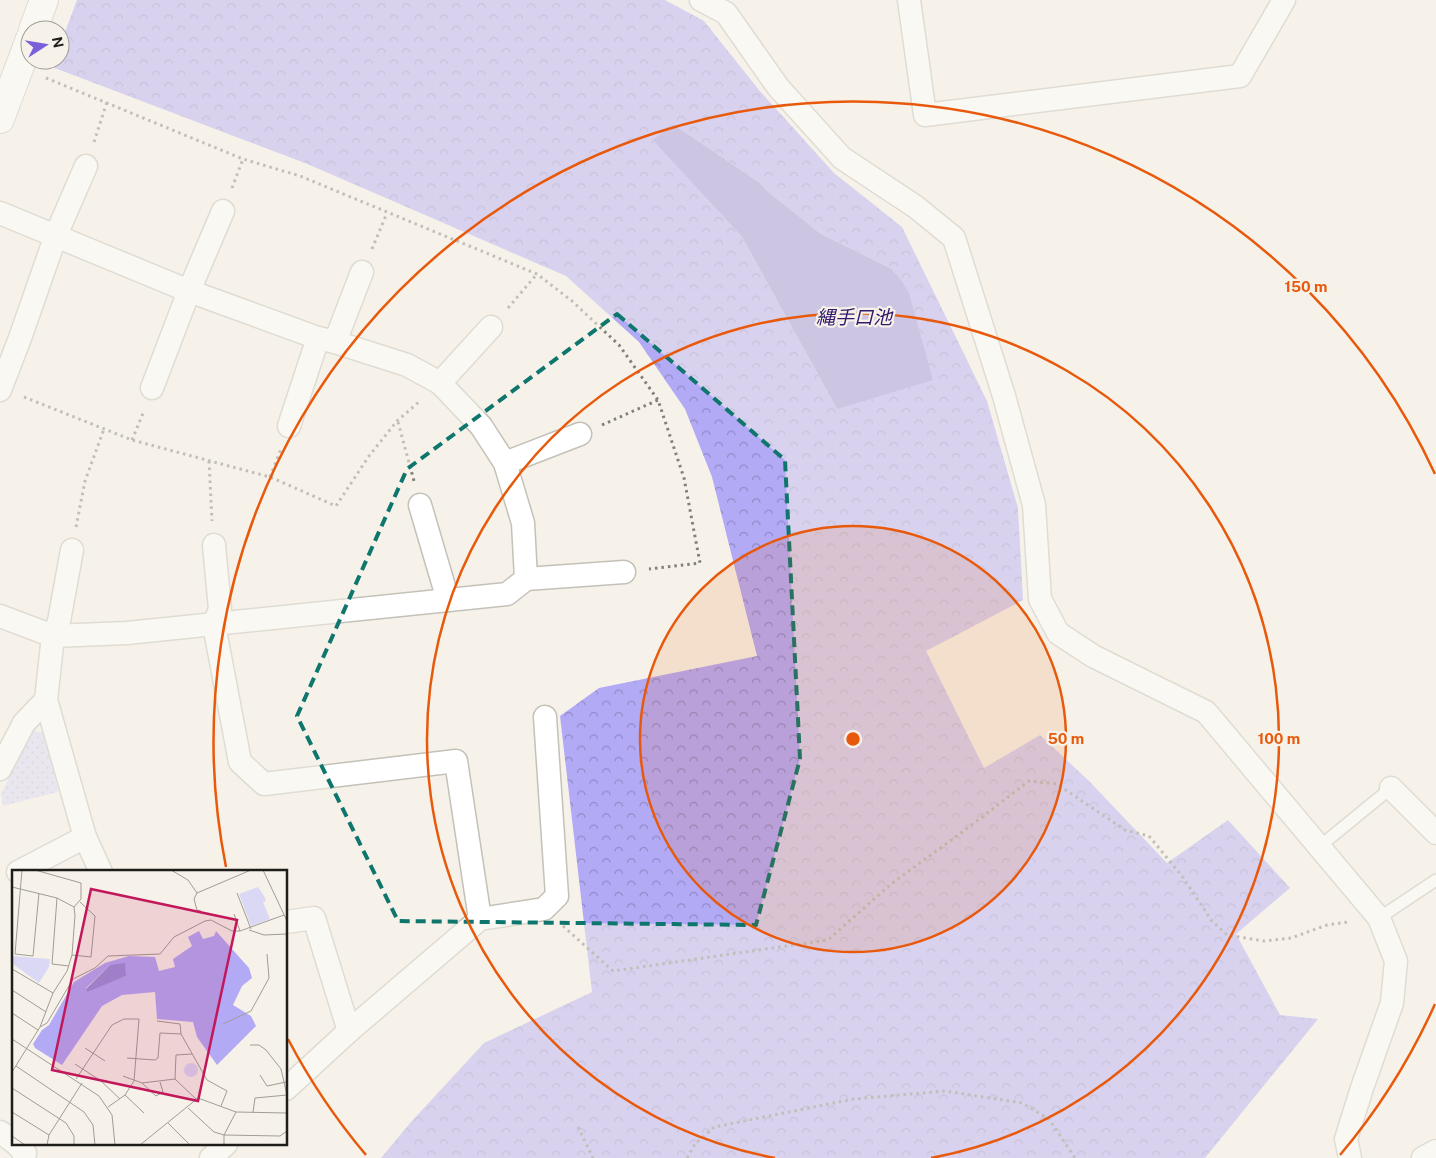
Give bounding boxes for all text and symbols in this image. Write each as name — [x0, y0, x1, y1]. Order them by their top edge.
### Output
north arrow — [20, 20, 70, 70]
text: N — [49, 35, 67, 49]
text: 150 m — [1284, 278, 1328, 295]
water label: 縄手口池 — [816, 306, 894, 328]
centre of rings — [844, 730, 862, 748]
text: 50 m — [1048, 730, 1084, 747]
text: 100 m — [1258, 730, 1300, 747]
inset map — [12, 870, 288, 1146]

